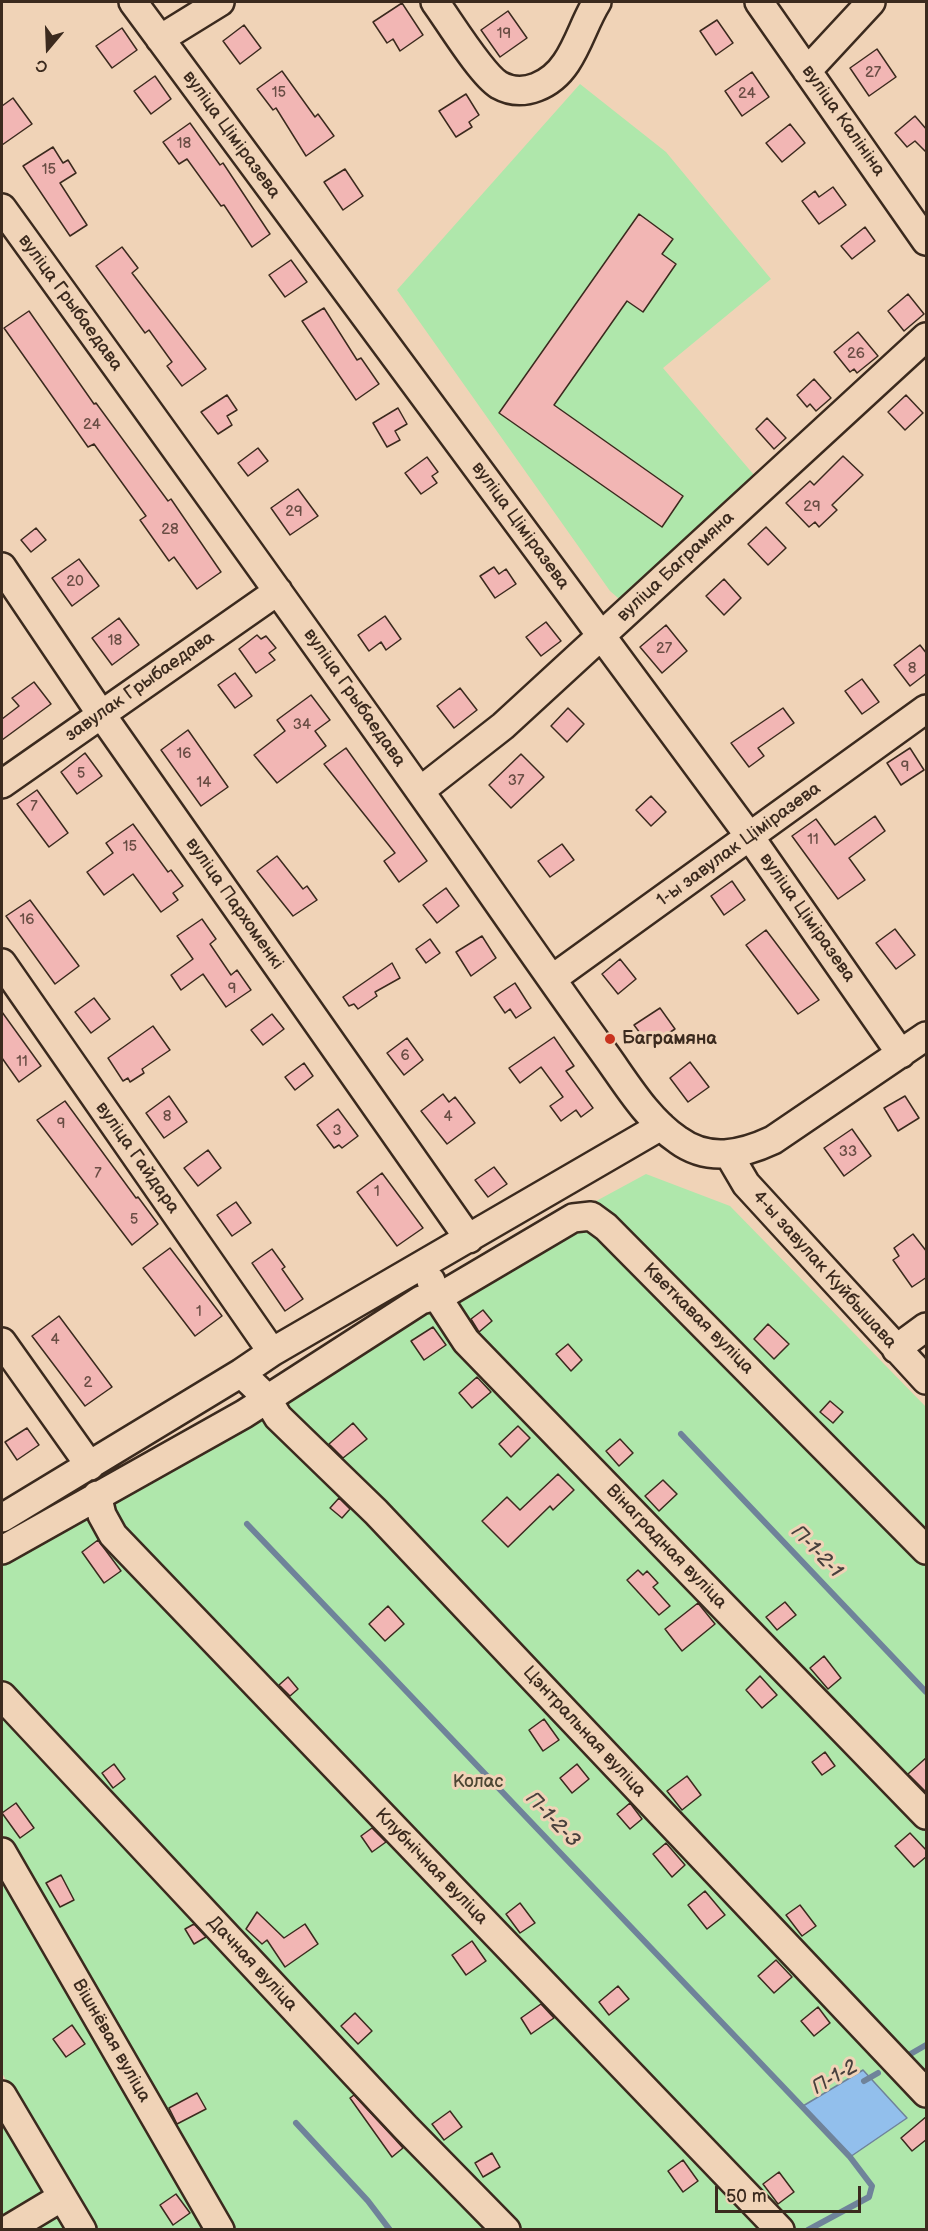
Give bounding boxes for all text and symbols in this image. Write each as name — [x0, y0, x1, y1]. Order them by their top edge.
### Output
north arrow — [18, 18, 78, 78]
house number: 19 — [497, 25, 511, 43]
text: С — [34, 55, 50, 76]
street label: вуліца Калініна — [797, 61, 889, 181]
house number: 27 — [865, 64, 881, 82]
street label: вуліца Ціміразева — [177, 67, 285, 203]
house number: 15 — [272, 84, 286, 102]
house number: 24 — [738, 85, 756, 103]
house number: 18 — [177, 135, 191, 153]
house number: 15 — [42, 161, 56, 179]
street label: вуліца Грыбаедава — [13, 230, 127, 376]
house number: 26 — [847, 345, 865, 363]
house number: 24 — [83, 416, 101, 434]
street label: вуліца Ціміразева — [466, 458, 574, 594]
house number: 29 — [803, 498, 821, 516]
house number: 29 — [285, 503, 303, 521]
street label: вуліца Баграмяна — [613, 507, 739, 627]
house number: 28 — [161, 521, 179, 539]
house number: 20 — [66, 573, 84, 591]
street label: вуліца Грыбаедава — [298, 625, 410, 771]
street label: завулак Грыбаедава — [61, 627, 219, 747]
house number: 18 — [108, 632, 122, 650]
house number: 27 — [656, 640, 672, 658]
house number: 8 — [908, 660, 916, 678]
house number: 34 — [293, 716, 311, 734]
house number: 16 — [177, 745, 191, 763]
house number: 9 — [901, 758, 909, 776]
house number: 5 — [77, 765, 85, 783]
house number: 37 — [508, 772, 524, 790]
house number: 14 — [197, 774, 211, 792]
street label: 1-ы завулак Ціміразева — [653, 778, 825, 912]
house number: 7 — [30, 798, 38, 816]
house number: 11 — [807, 831, 819, 849]
street label: вуліца Пархоменкі — [180, 834, 288, 974]
house number: 15 — [123, 838, 137, 856]
street label: вуліца Ціміразева — [754, 849, 860, 987]
house number: 16 — [20, 911, 34, 929]
house number: 9 — [228, 980, 236, 998]
place label: Баграмяна — [622, 1028, 717, 1050]
marker: Баграмяна — [603, 1032, 617, 1046]
house number: 6 — [400, 1047, 410, 1065]
house number: 11 — [16, 1053, 28, 1071]
street label: вуліца Гайдара — [90, 1098, 184, 1218]
house number: 8 — [163, 1108, 171, 1126]
house number: 4 — [443, 1108, 453, 1126]
house number: 9 — [57, 1115, 65, 1133]
house number: 3 — [332, 1122, 342, 1140]
house number: 33 — [839, 1143, 857, 1161]
house number: 7 — [94, 1165, 102, 1183]
house number: 1 — [374, 1183, 380, 1201]
street label: 4-ы завулак Куйбышава — [747, 1187, 901, 1353]
house number: 5 — [130, 1211, 138, 1229]
street label: Кветкавая вуліца — [638, 1259, 758, 1379]
house number: 1 — [196, 1303, 202, 1321]
house number: 4 — [50, 1331, 60, 1349]
house number: 2 — [84, 1374, 92, 1392]
street label: Вінаградная вуліца — [601, 1480, 731, 1614]
water label: П-1-2-1 — [785, 1521, 847, 1583]
street label: Цэнтральная вуліца — [518, 1662, 650, 1802]
park label: Колас — [453, 1771, 503, 1793]
water label: П-1-2-3 — [520, 1787, 584, 1853]
street label: Клубнічная вуліца — [370, 1804, 492, 1930]
street label: Дачная вуліца — [203, 1912, 301, 2016]
street label: Вішнёвая вуліца — [67, 1976, 155, 2106]
water label: П-1-2 — [808, 2056, 862, 2100]
scale bar — [718, 2174, 864, 2212]
text: 50 m — [726, 2186, 767, 2207]

